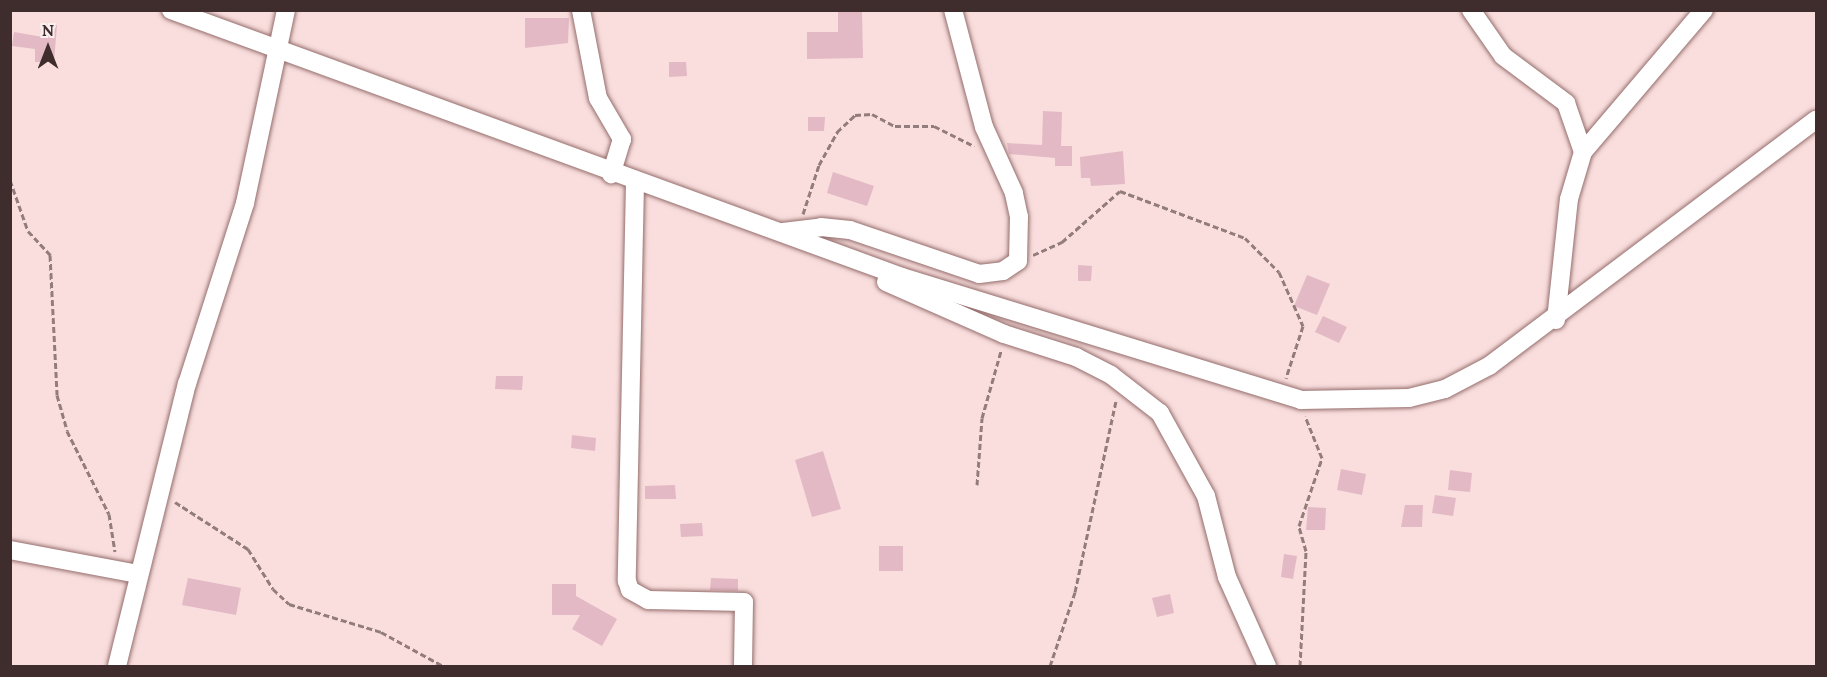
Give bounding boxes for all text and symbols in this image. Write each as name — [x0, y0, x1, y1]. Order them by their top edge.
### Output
north arrow — [18, 18, 78, 78]
text: N — [42, 20, 54, 40]

